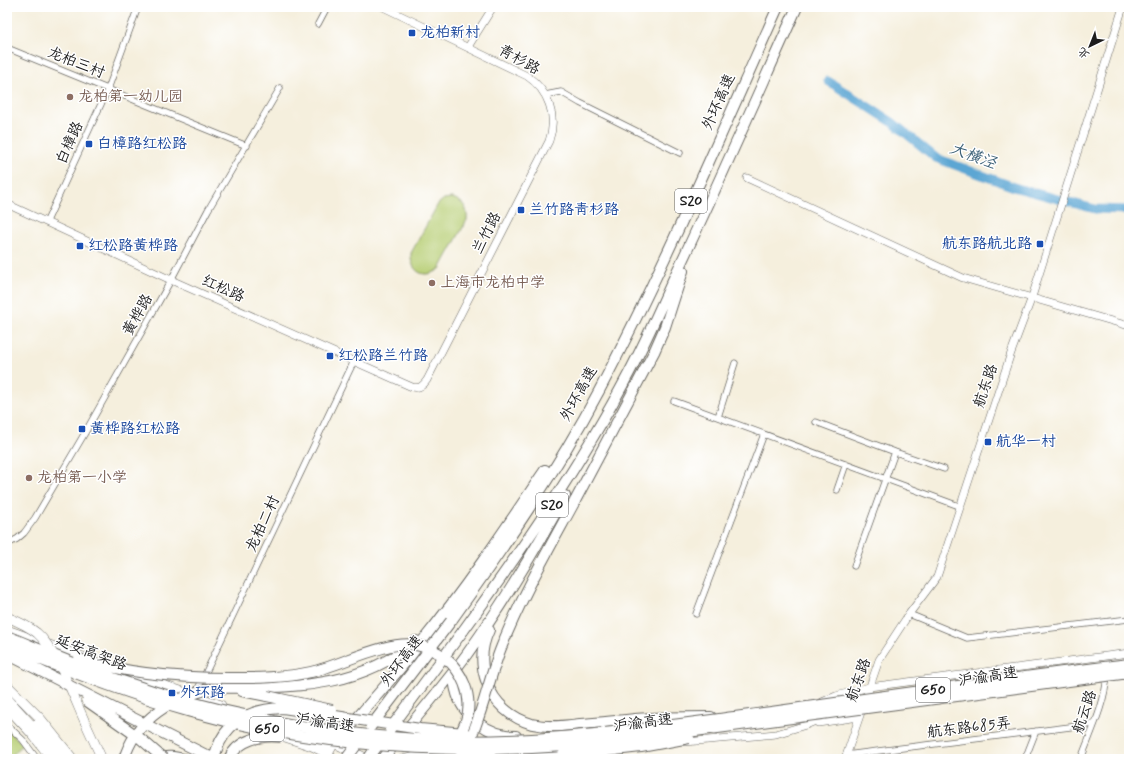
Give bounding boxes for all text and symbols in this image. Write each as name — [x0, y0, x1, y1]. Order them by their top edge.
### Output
place label: 龙柏新村 — [420, 23, 480, 43]
north arrow — [1070, 26, 1110, 66]
marker: 龙柏新村 — [407, 28, 417, 38]
street label: 青杉路 — [494, 40, 544, 80]
street label: 龙柏三村 — [44, 42, 108, 84]
text: 北 — [1075, 44, 1093, 61]
street label: 外环高速 — [698, 71, 740, 133]
place label: 龙柏第一幼儿园 — [78, 87, 183, 107]
marker: 龙柏第一幼儿园 — [65, 92, 75, 102]
street label: 白樟路 — [52, 118, 88, 168]
place label: 白樟路红松路 — [97, 134, 187, 154]
water label: 大横泾 — [947, 138, 1000, 174]
marker: 白樟路红松路 — [84, 139, 94, 149]
road number: S20 — [675, 189, 707, 213]
place label: 兰竹路青杉路 — [529, 200, 619, 220]
marker: 兰竹路青杉路 — [516, 205, 526, 215]
street label: 兰竹路 — [468, 208, 506, 258]
place label: 航东路航北路 — [942, 234, 1032, 254]
place label: 红松路黄桦路 — [88, 236, 178, 256]
marker: 航东路航北路 — [1035, 239, 1045, 249]
marker: 红松路黄桦路 — [75, 241, 85, 251]
street label: 红松路 — [198, 271, 248, 307]
place label: 上海市龙柏中学 — [440, 273, 545, 293]
marker: 上海市龙柏中学 — [427, 278, 437, 288]
street label: 黄桦路 — [118, 290, 158, 340]
place label: 红松路兰竹路 — [338, 346, 428, 366]
marker: 红松路兰竹路 — [325, 351, 335, 361]
street label: 航东路 — [969, 361, 1003, 411]
street label: 外环高速 — [556, 363, 602, 425]
place label: 黄桦路红松路 — [90, 419, 180, 439]
marker: 黄桦路红松路 — [77, 424, 87, 434]
place label: 航华一村 — [996, 432, 1056, 452]
marker: 航华一村 — [983, 437, 993, 447]
place label: 龙柏第一小学 — [37, 468, 127, 488]
marker: 龙柏第一小学 — [24, 473, 34, 483]
street label: 龙柏二村 — [241, 493, 285, 555]
road number: S20 — [536, 493, 568, 517]
street label: 延安高架路 — [52, 630, 130, 676]
street label: 外环高速 — [376, 631, 428, 691]
street label: 航东路 — [842, 655, 876, 705]
street label: 沪渝高速 — [957, 663, 1019, 691]
road number: G50 — [916, 678, 950, 702]
place label: 外环路 — [180, 683, 225, 703]
street label: 航云路 — [1068, 687, 1102, 737]
marker: 外环路 — [167, 688, 177, 698]
street label: 沪渝高速 — [294, 709, 356, 737]
street label: 沪渝高速 — [612, 709, 674, 737]
street label: 航东路685弄 — [926, 713, 1012, 743]
road number: G50 — [250, 717, 284, 741]

